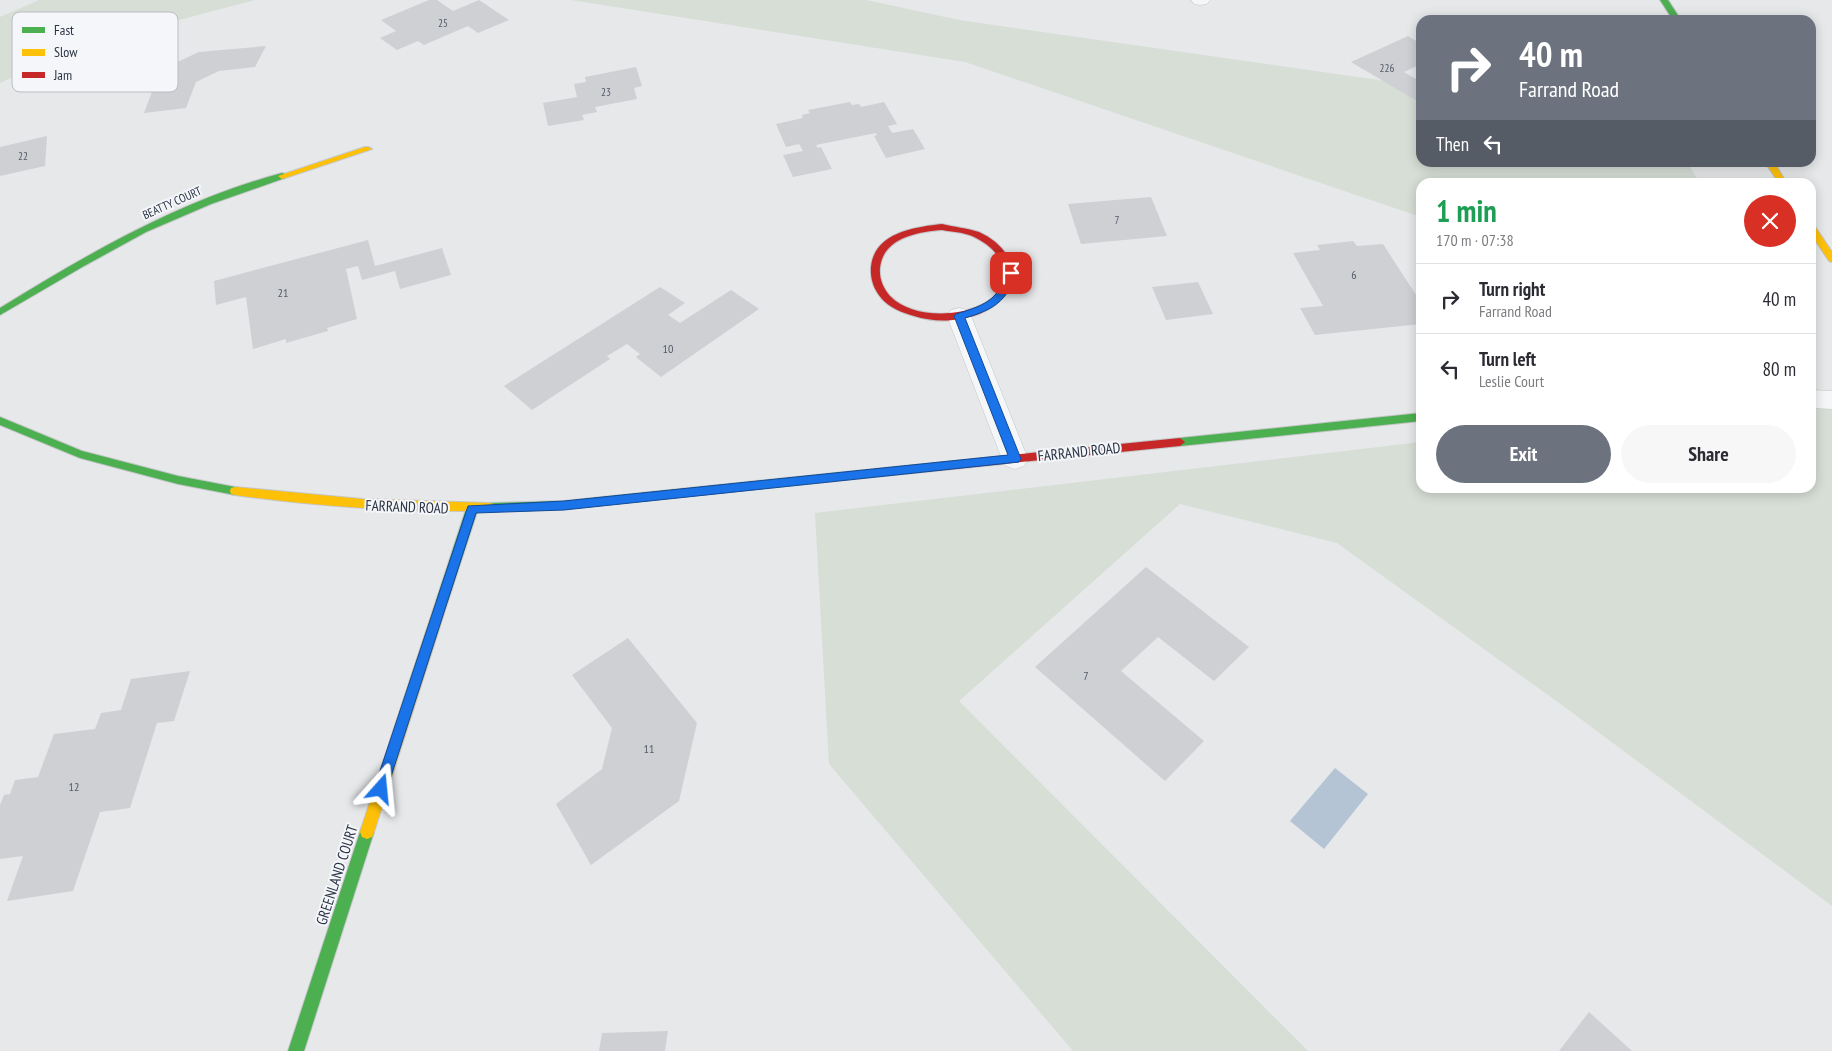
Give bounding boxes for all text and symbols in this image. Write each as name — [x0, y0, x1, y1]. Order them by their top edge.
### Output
legend — [12, 12, 178, 92]
house number: 25 — [438, 16, 448, 30]
text: Fast — [54, 21, 74, 39]
text: 40 m — [1519, 31, 1583, 77]
icon: right — [1436, 35, 1501, 100]
text: Slow — [54, 43, 78, 61]
house number: 226 — [1380, 61, 1394, 75]
text: Jam — [53, 66, 72, 84]
text: Farrand Road — [1519, 75, 1619, 103]
house number: 23 — [601, 85, 611, 99]
icon: left — [1479, 130, 1507, 158]
text: Then — [1436, 132, 1469, 156]
house number: 22 — [18, 149, 28, 163]
street label: BEATTY COURT — [140, 183, 204, 222]
text: 1 min — [1436, 191, 1497, 230]
button: close — [1744, 195, 1796, 247]
house number: 7 — [1115, 213, 1120, 227]
text: 170 m · 07:38 — [1436, 230, 1514, 250]
pin — [990, 252, 1032, 294]
icon: arrive — [997, 259, 1025, 287]
house number: 6 — [1351, 267, 1357, 282]
text: Turn right — [1479, 277, 1545, 301]
house number: 21 — [278, 285, 288, 300]
icon: right — [1436, 285, 1464, 313]
text: 40 m — [1763, 287, 1796, 311]
text: Farrand Road — [1479, 301, 1552, 321]
house number: 10 — [663, 341, 673, 356]
text: Turn left — [1479, 347, 1536, 371]
icon: left — [1436, 355, 1464, 383]
text: 80 m — [1763, 357, 1796, 381]
text: Leslie Court — [1479, 371, 1544, 391]
button: Exit — [1436, 425, 1611, 483]
button: Share — [1621, 425, 1796, 483]
street label: FARRAND ROAD — [1037, 438, 1121, 465]
street label: FARRAND ROAD — [365, 496, 449, 517]
house number: 7 — [1083, 668, 1089, 683]
house number: 11 — [644, 741, 654, 756]
position arrow — [354, 762, 406, 814]
house number: 12 — [69, 779, 79, 794]
street label: GREENLAND COURT — [311, 822, 362, 927]

